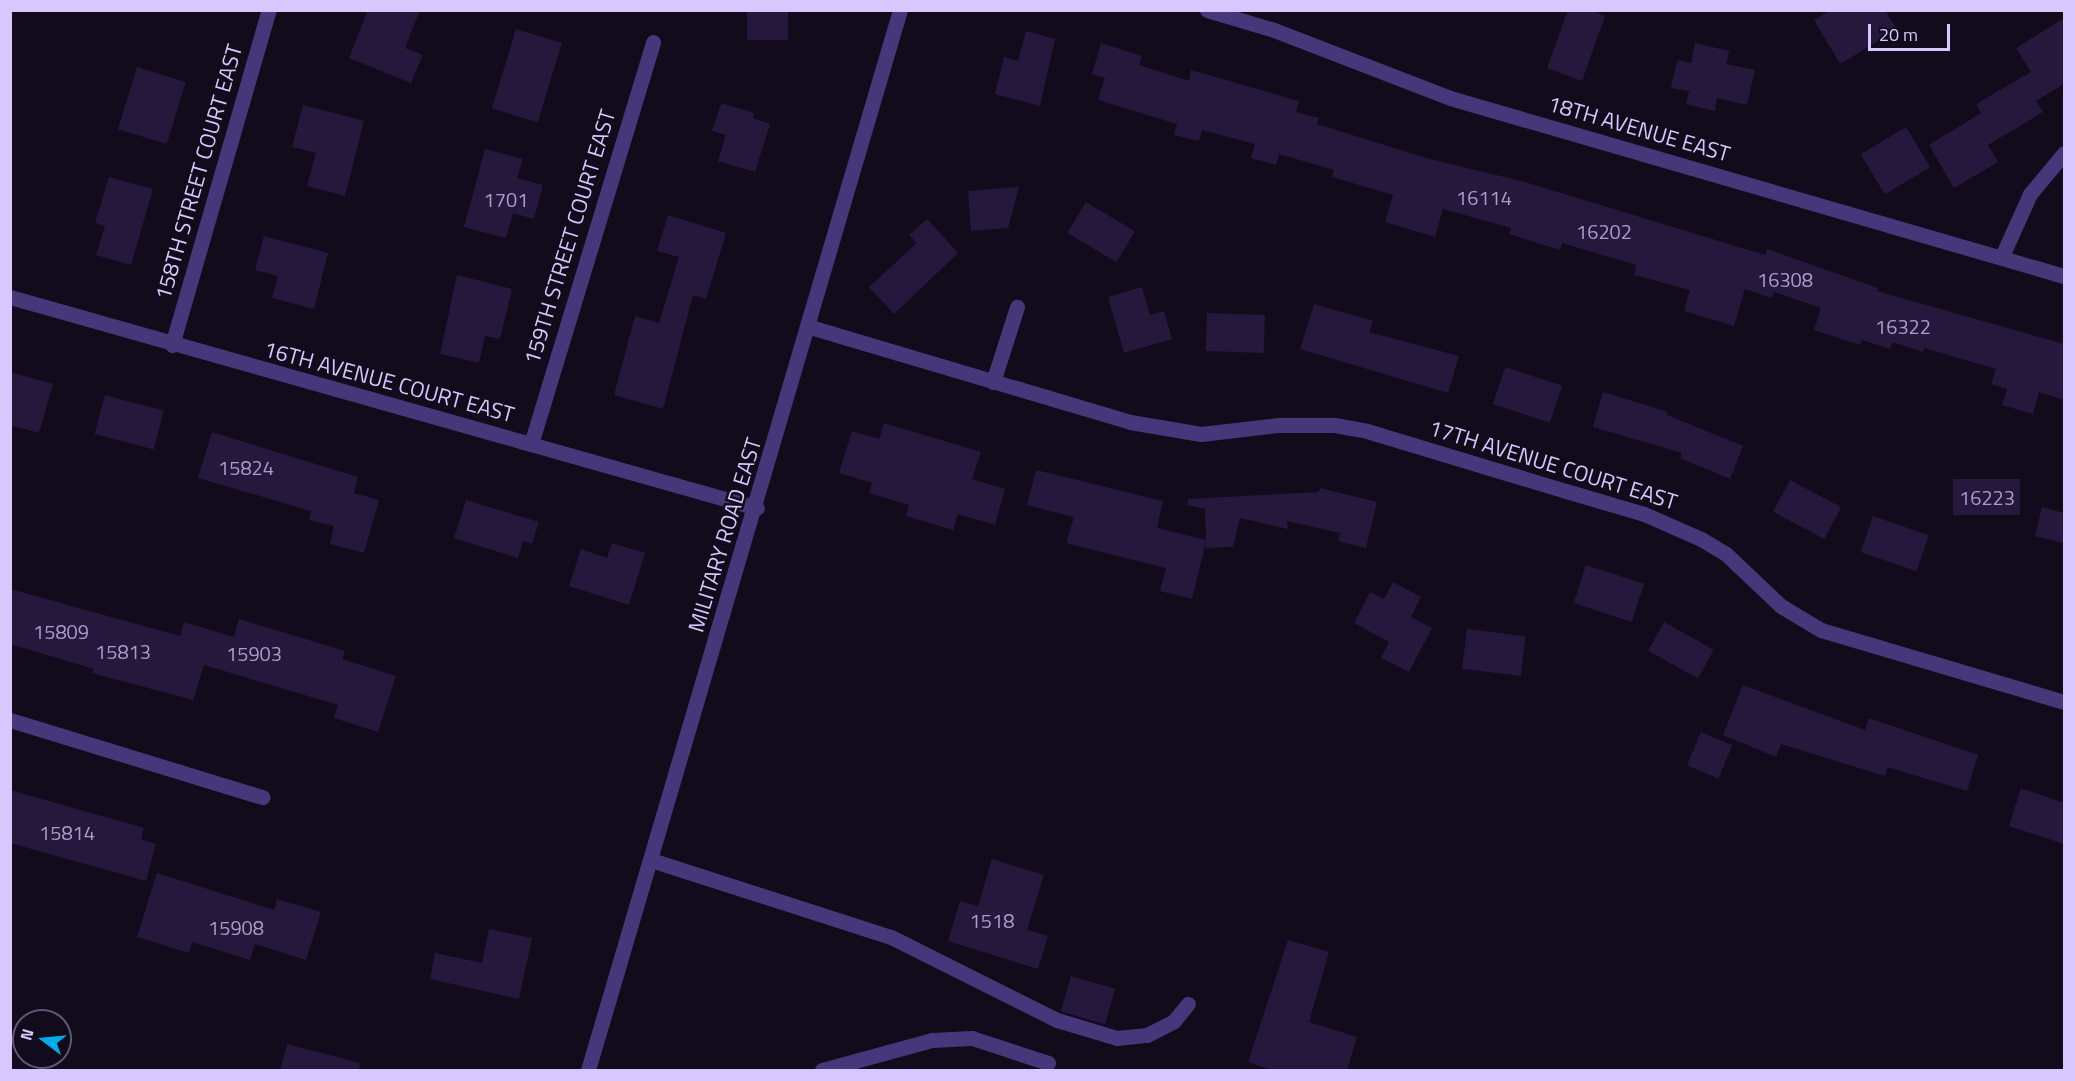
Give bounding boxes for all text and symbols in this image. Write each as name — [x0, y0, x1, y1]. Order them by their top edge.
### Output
scale bar — [1871, 12, 1954, 50]
text: 20 m — [1879, 21, 1918, 48]
street label: 158TH STREET COURT EAST — [150, 41, 248, 303]
street label: 18TH AVENUE EAST — [1545, 90, 1733, 168]
street label: 159TH STREET COURT EAST — [519, 107, 621, 367]
house number: 16114 — [1456, 185, 1512, 209]
house number: 1701 — [484, 187, 528, 211]
house number: 16202 — [1576, 219, 1632, 243]
house number: 16308 — [1757, 267, 1813, 291]
house number: 16322 — [1875, 314, 1931, 338]
street label: 16TH AVENUE COURT EAST — [261, 336, 517, 428]
street label: 17TH AVENUE COURT EAST — [1426, 415, 1680, 515]
street label: MILITARY ROAD EAST — [683, 435, 767, 635]
house number: 15824 — [218, 455, 274, 479]
house number: 16223 — [1959, 485, 2015, 509]
house number: 15809 — [33, 619, 89, 643]
house number: 15813 — [95, 639, 151, 663]
house number: 15903 — [226, 641, 282, 665]
house number: 15814 — [39, 820, 95, 844]
house number: 1518 — [970, 908, 1014, 932]
house number: 15908 — [208, 915, 264, 939]
north arrow — [12, 1009, 72, 1069]
text: N — [14, 1026, 40, 1043]

